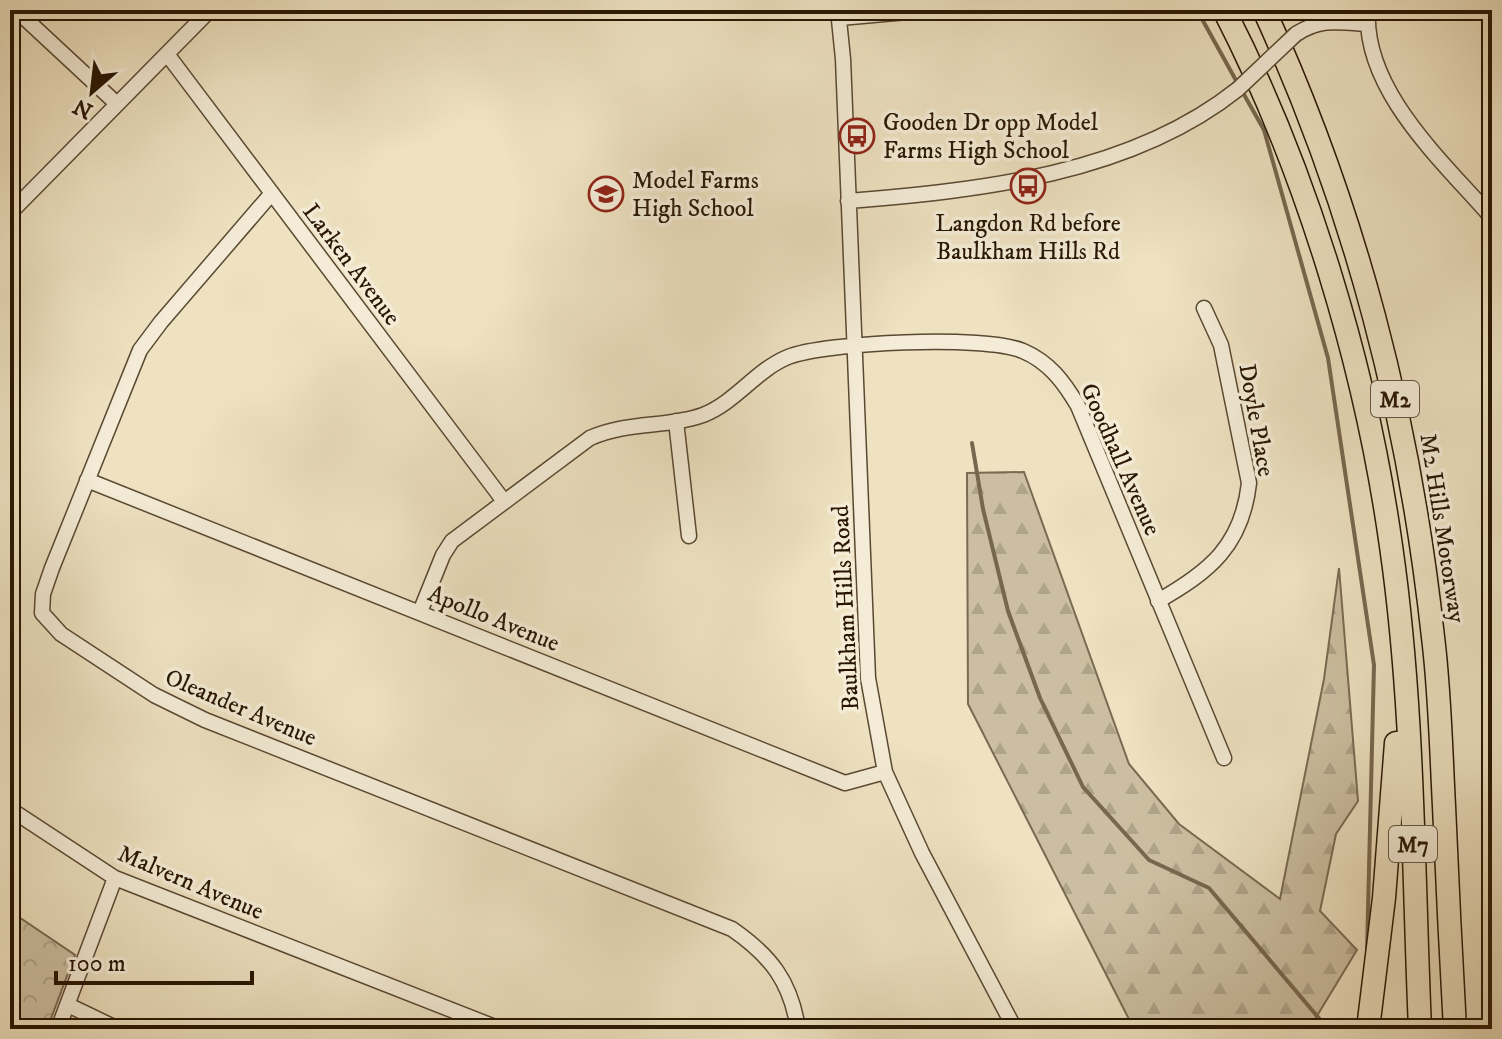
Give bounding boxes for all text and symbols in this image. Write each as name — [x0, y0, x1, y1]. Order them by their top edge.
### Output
north arrow — [52, 52, 132, 132]
text: N — [69, 92, 98, 124]
place label: Gooden Dr opp Model Farms High School — [883, 108, 1099, 166]
bus stop icon: Gooden Dr opp Model Farms High School — [838, 117, 876, 155]
place label: Model Farms High School — [632, 166, 759, 224]
bus stop icon: Langdon Rd before Baulkham Hills Rd — [1009, 167, 1047, 205]
school or university icon: Model Farms High School — [587, 175, 625, 213]
street label: Larken Avenue — [296, 198, 407, 332]
place label: Langdon Rd before Baulkham Hills Rd — [935, 209, 1121, 267]
street label: Doyle Place — [1231, 361, 1281, 479]
street label: Goodhall Avenue — [1073, 379, 1167, 540]
road number: M2 — [1371, 381, 1419, 417]
street label: M2 Hills Motorway — [1412, 431, 1472, 626]
street label: Baulkham Hills Road — [826, 504, 866, 711]
street label: Apollo Avenue — [423, 579, 564, 659]
street label: Oleander Avenue — [160, 663, 321, 753]
road number: M7 — [1389, 826, 1437, 862]
street label: Malvern Avenue — [113, 839, 268, 927]
scale bar — [56, 935, 252, 985]
text: 100 m — [68, 949, 126, 979]

